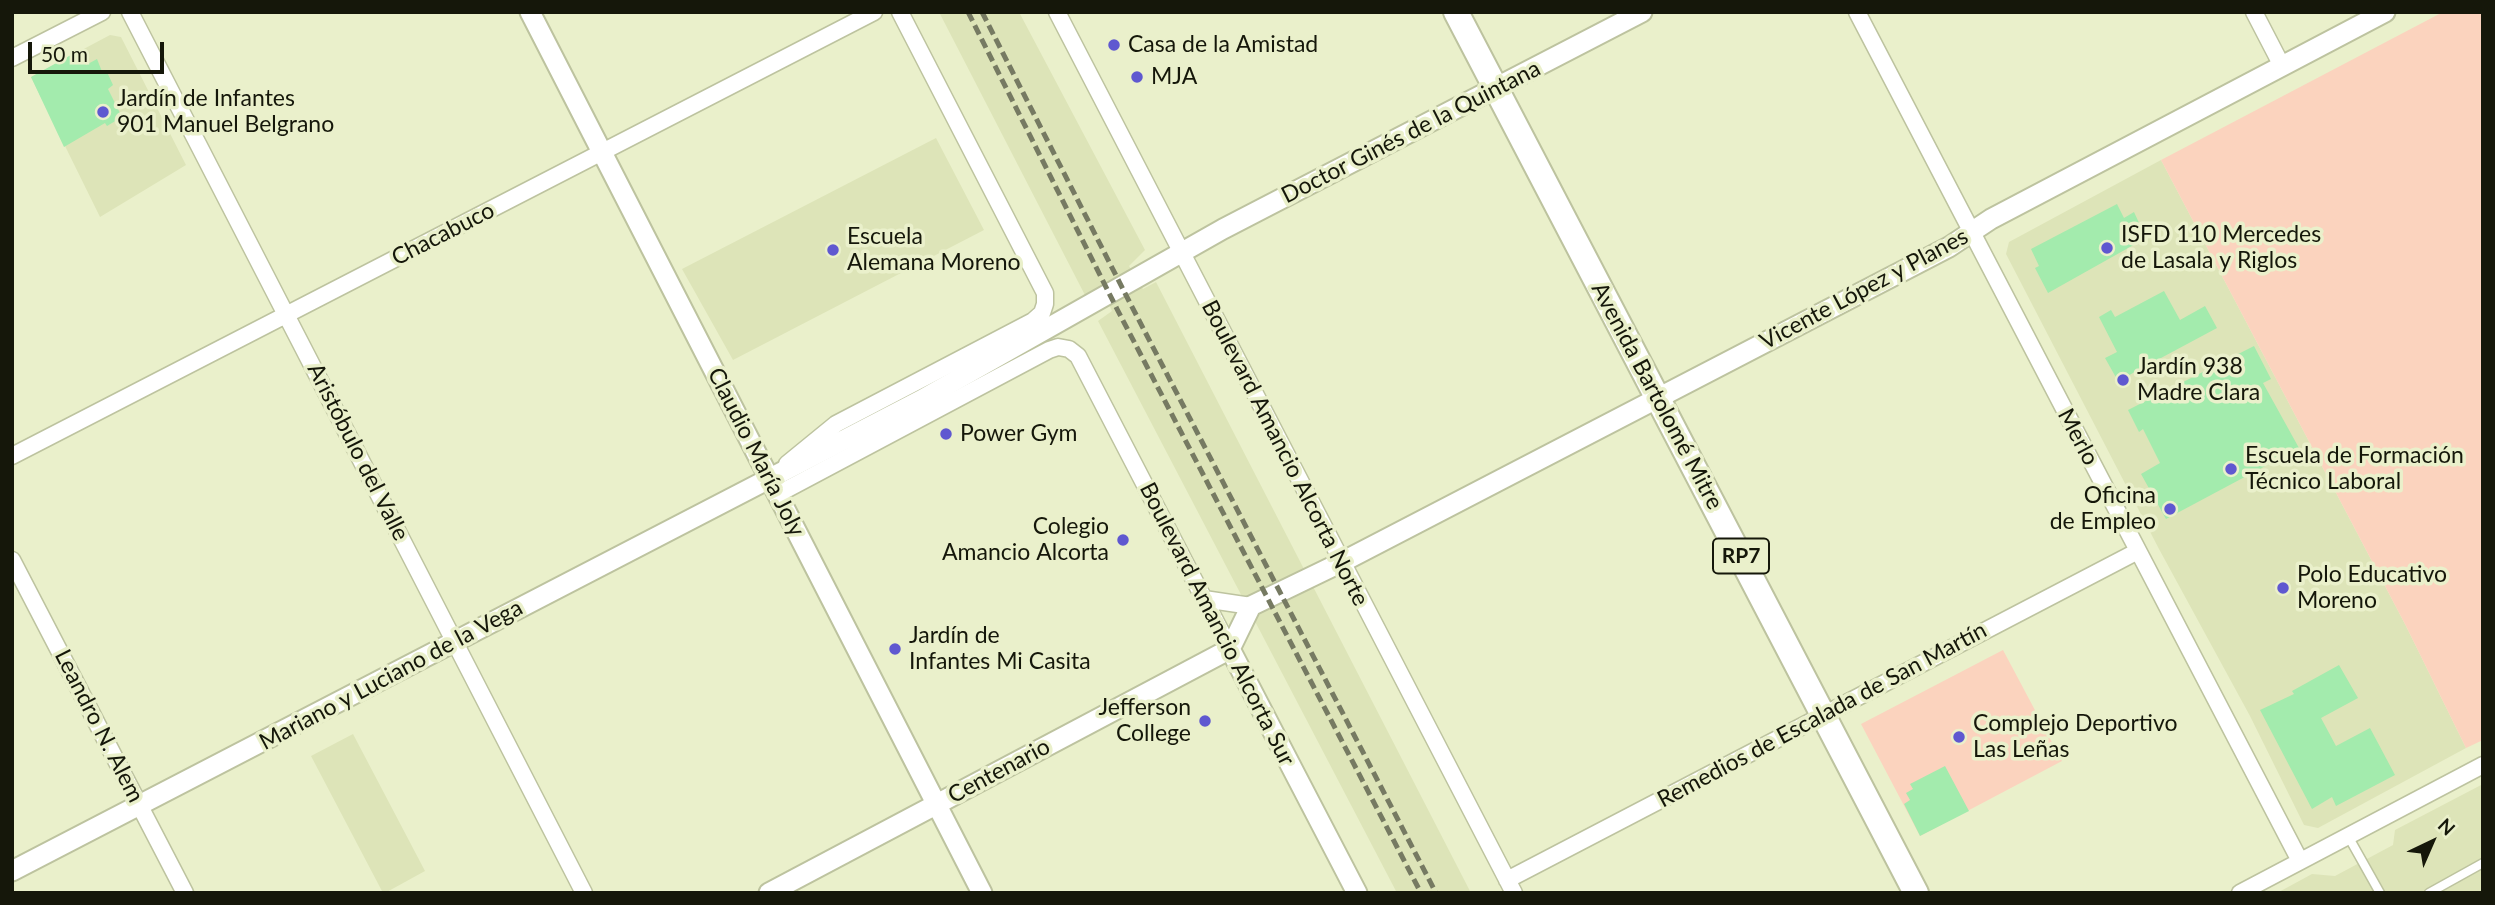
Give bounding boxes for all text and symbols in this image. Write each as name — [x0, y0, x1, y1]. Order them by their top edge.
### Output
scale bar — [32, 28, 168, 72]
place label: Casa de la Amistad — [1128, 31, 1318, 59]
marker: Casa de la Amistad — [1106, 37, 1122, 53]
text: 50 m — [41, 41, 88, 66]
street label: Doctor Ginés de la Quintana — [1277, 55, 1545, 209]
place label: MJA — [1151, 63, 1197, 91]
marker: MJA — [1129, 69, 1145, 85]
place label: Jardín de Infantes 901 Manuel Belgrano — [117, 85, 334, 139]
marker: Jardín de Infantes 901 Manuel Belgrano — [95, 104, 111, 120]
street label: Chacabuco — [387, 196, 499, 272]
place label: ISFD 110 Mercedes de Lasala y Riglos — [2121, 221, 2321, 275]
street label: Vicente López y Planes — [1755, 222, 1973, 356]
place label: Escuela Alemana Moreno — [847, 223, 1021, 277]
marker: ISFD 110 Mercedes de Lasala y Riglos — [2099, 240, 2115, 256]
marker: Escuela Alemana Moreno — [825, 242, 841, 258]
street label: Avenida Bartolomé Mitre — [1585, 278, 1729, 514]
street label: Boulevard Amancio Alcorta Norte — [1196, 296, 1374, 610]
place label: Jardín 938 Madre Clara — [2137, 353, 2260, 407]
street label: Aristóbulo del Valle — [301, 359, 415, 545]
street label: Claudio María Joly — [702, 363, 810, 541]
marker: Jardín 938 Madre Clara — [2115, 372, 2131, 388]
street label: Merlo — [2052, 404, 2104, 470]
place label: Power Gym — [960, 420, 1078, 448]
marker: Power Gym — [938, 426, 954, 442]
place label: Escuela de Formación Técnico Laboral — [2245, 442, 2464, 496]
marker: Escuela de Formación Técnico Laboral — [2223, 461, 2239, 477]
street label: Boulevard Amancio Alcorta Sur — [1133, 478, 1301, 770]
place label: Oficina de Empleo — [2050, 482, 2156, 536]
marker: Oficina de Empleo — [2162, 501, 2178, 517]
place label: Colegio Amancio Alcorta — [942, 513, 1109, 567]
marker: Colegio Amancio Alcorta — [1115, 532, 1131, 548]
road number: RP7 — [1713, 538, 1769, 574]
place label: Polo Educativo Moreno — [2297, 561, 2447, 615]
marker: Polo Educativo Moreno — [2275, 580, 2291, 596]
street label: Mariano y Luciano de la Vega — [255, 594, 527, 756]
street label: Remedios de Escalada de San Martín — [1653, 616, 1991, 814]
place label: Jardín de Infantes Mi Casita — [909, 622, 1091, 676]
marker: Jardín de Infantes Mi Casita — [887, 641, 903, 657]
street label: Leandro N. Alem — [49, 645, 149, 807]
place label: Jefferson College — [1098, 694, 1191, 748]
place label: Complejo Deportivo Las Leñas — [1973, 710, 2178, 764]
marker: Jefferson College — [1197, 713, 1213, 729]
marker: Complejo Deportivo Las Leñas — [1951, 729, 1967, 745]
street label: Centenario — [943, 733, 1055, 809]
north arrow — [2397, 807, 2467, 877]
text: N — [2434, 813, 2460, 840]

